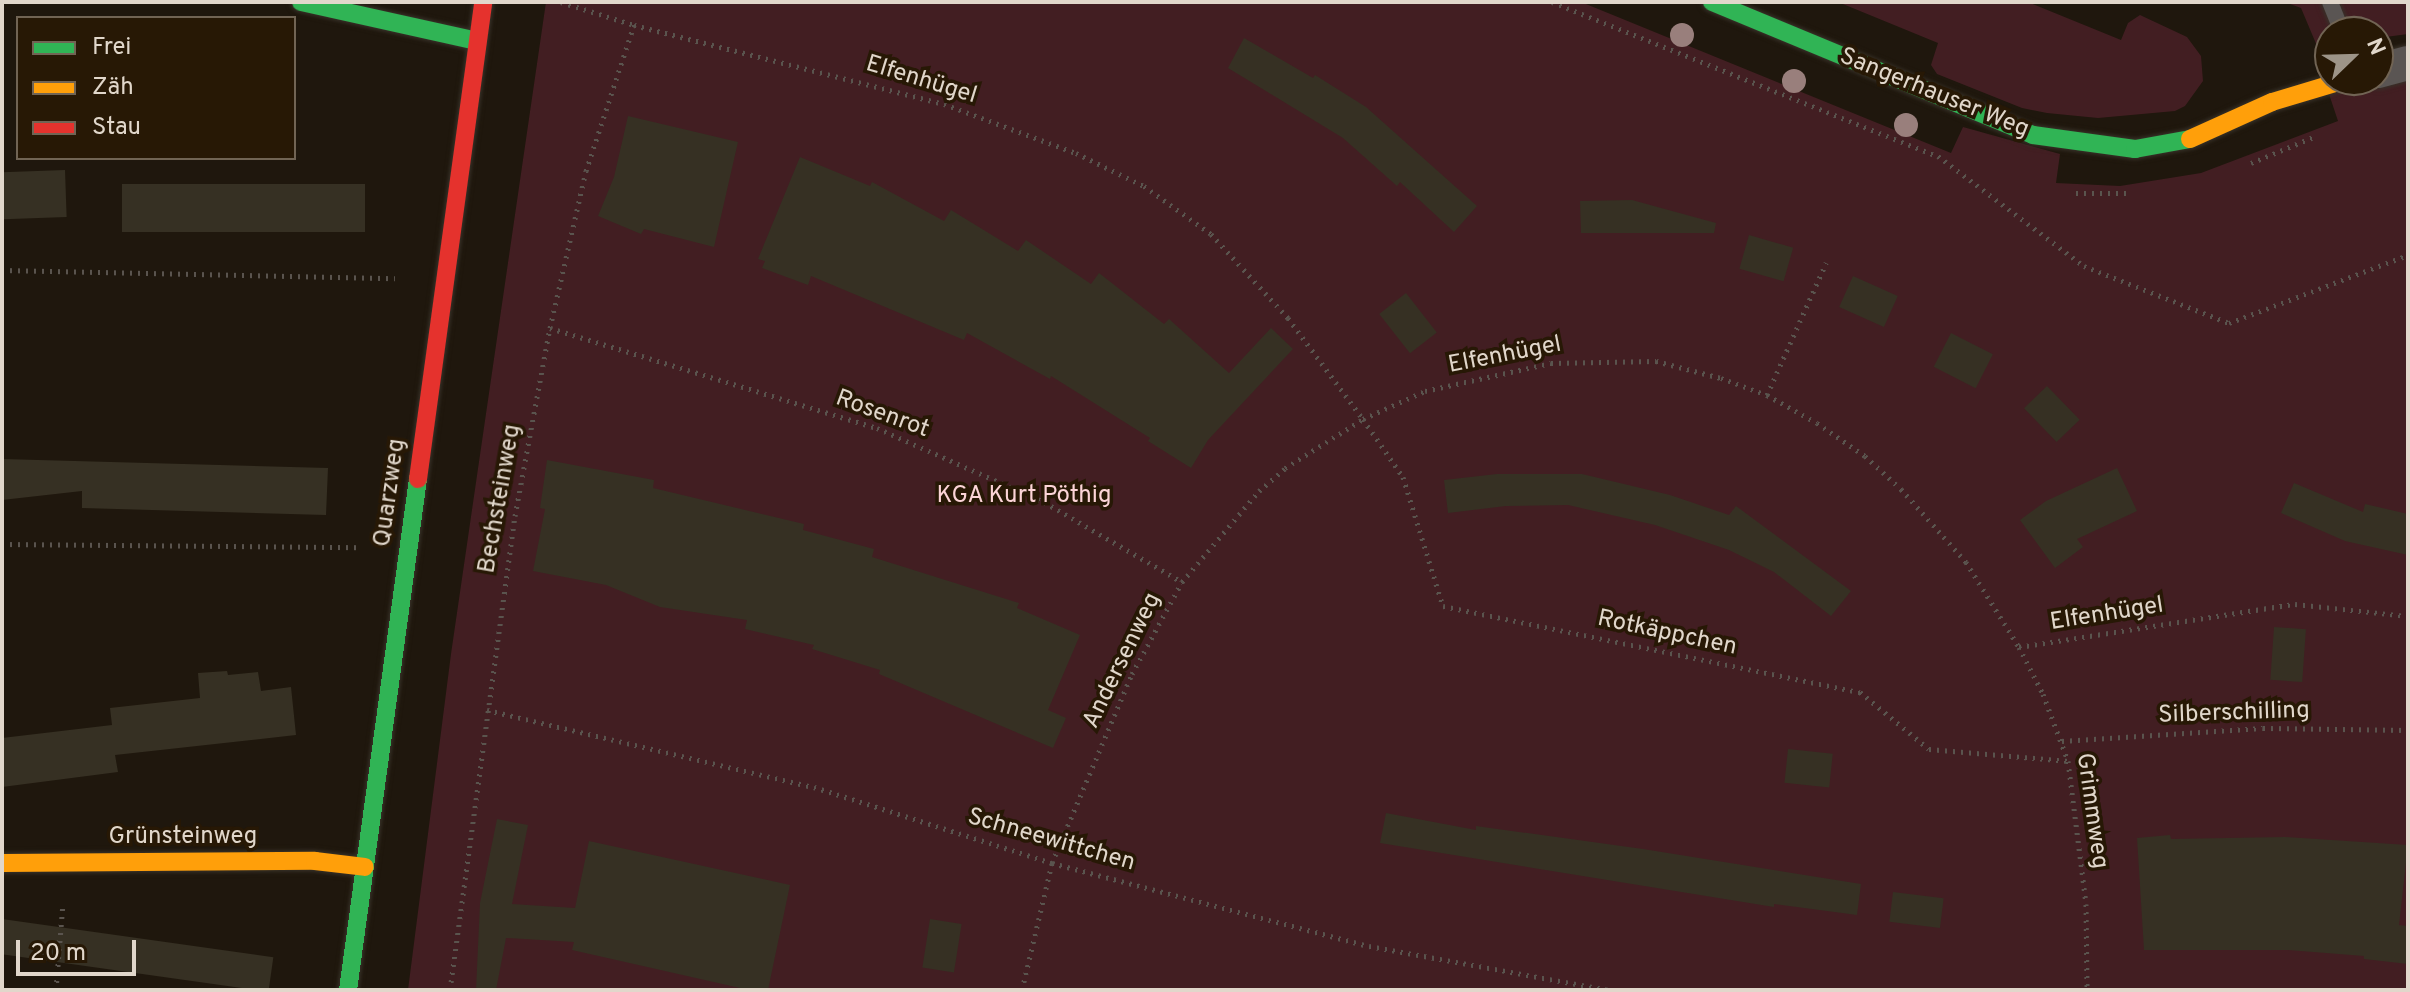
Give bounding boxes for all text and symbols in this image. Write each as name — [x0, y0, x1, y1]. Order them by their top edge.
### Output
legend — [16, 16, 296, 160]
north arrow — [2314, 16, 2394, 96]
text: Frei — [92, 33, 131, 63]
text: N — [2359, 35, 2390, 60]
street label: Sangerhauser Weg — [1835, 43, 2033, 145]
street label: Elfenhügel — [862, 51, 980, 111]
text: Zäh — [92, 73, 134, 103]
text: Stau — [92, 113, 141, 143]
street label: Elfenhügel — [1446, 331, 1564, 381]
street label: Rosenrot — [831, 385, 933, 445]
street label: Bechsteinweg — [474, 422, 528, 576]
street label: Quarzweg — [369, 437, 413, 549]
park label: KGA Kurt Pöthig — [936, 483, 1112, 511]
street label: Andersenweg — [1078, 589, 1168, 733]
street label: Elfenhügel — [2048, 592, 2166, 638]
street label: Rotkäppchen — [1595, 605, 1739, 663]
street label: Silberschilling — [2158, 697, 2310, 731]
street label: Grimmweg — [2069, 751, 2113, 871]
street label: Schneewittchen — [964, 803, 1138, 879]
street label: Grünsteinweg — [109, 824, 257, 852]
scale bar — [20, 924, 140, 974]
text: 20 m — [30, 939, 86, 969]

